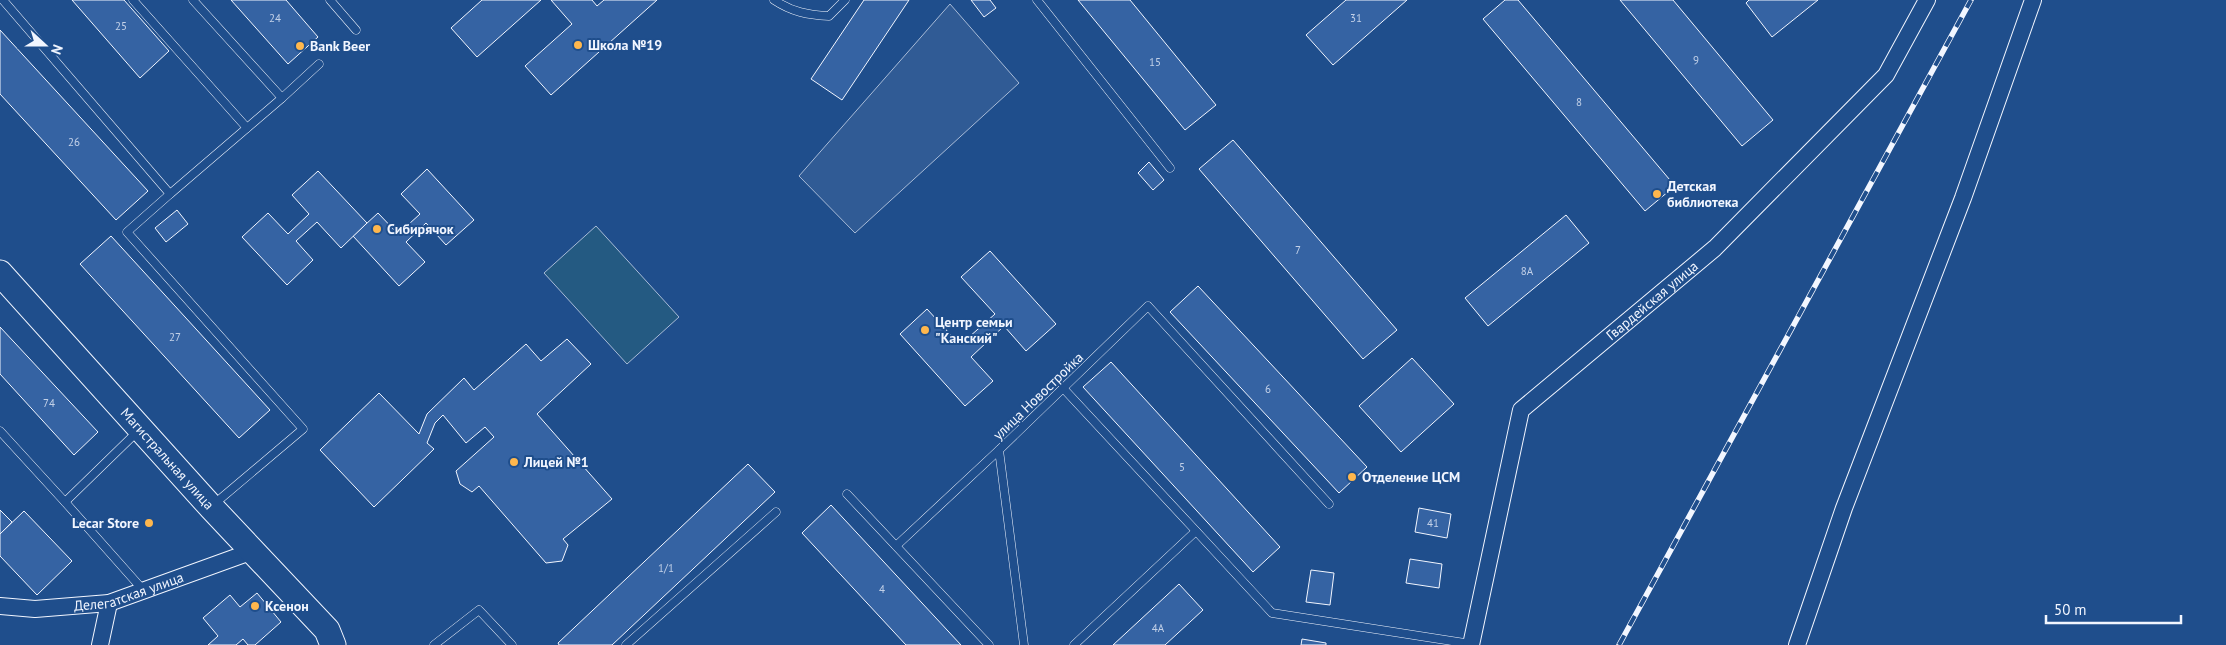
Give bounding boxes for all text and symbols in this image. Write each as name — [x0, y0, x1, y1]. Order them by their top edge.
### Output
house number: 24 — [269, 11, 281, 25]
house number: 31 — [1350, 11, 1362, 25]
house number: 25 — [115, 19, 127, 33]
north arrow — [20, 20, 70, 70]
place label: Школа №19 — [588, 36, 662, 54]
place label: Bank Beer — [310, 37, 370, 55]
marker: Школа №19 — [572, 39, 584, 51]
marker: Bank Beer — [294, 40, 306, 52]
text: N — [47, 42, 67, 57]
house number: 9 — [1693, 53, 1699, 67]
house number: 15 — [1149, 55, 1161, 69]
house number: 8 — [1576, 95, 1582, 109]
house number: 26 — [68, 135, 80, 149]
place label: Детская библиотека — [1667, 177, 1739, 211]
marker: Детская библиотека — [1651, 188, 1663, 200]
place label: Сибирячок — [387, 220, 454, 238]
marker: Сибирячок — [371, 223, 383, 235]
house number: 7 — [1295, 243, 1301, 257]
street label: Гвардейская улица — [1602, 257, 1702, 344]
house number: 8А — [1521, 264, 1534, 278]
place label: Центр семьи "Канский" — [935, 313, 1013, 347]
marker: Центр семьи "Канский" — [919, 324, 931, 336]
house number: 27 — [169, 330, 181, 344]
street label: улица Новостройка — [989, 348, 1087, 444]
house number: 6 — [1265, 382, 1271, 396]
house number: 74 — [43, 396, 55, 410]
street label: Магистральная улица — [117, 404, 218, 513]
place label: Лицей №1 — [523, 453, 589, 471]
marker: Лицей №1 — [508, 456, 520, 468]
house number: 5 — [1179, 460, 1185, 474]
place label: Отделение ЦСМ — [1362, 468, 1460, 486]
marker: Отделение ЦСМ — [1346, 471, 1358, 483]
place label: Lecar Store — [72, 514, 139, 532]
house number: 41 — [1427, 516, 1439, 530]
marker: Lecar Store — [143, 517, 155, 529]
house number: 1/1 — [658, 561, 674, 575]
street label: Делегатская улица — [73, 568, 186, 615]
house number: 4 — [879, 582, 885, 596]
scale bar — [2046, 592, 2181, 624]
place label: Ксенон — [265, 597, 309, 615]
marker: Ксенон — [249, 600, 261, 612]
text: 50 m — [2054, 600, 2087, 619]
house number: 4А — [1152, 621, 1165, 635]

